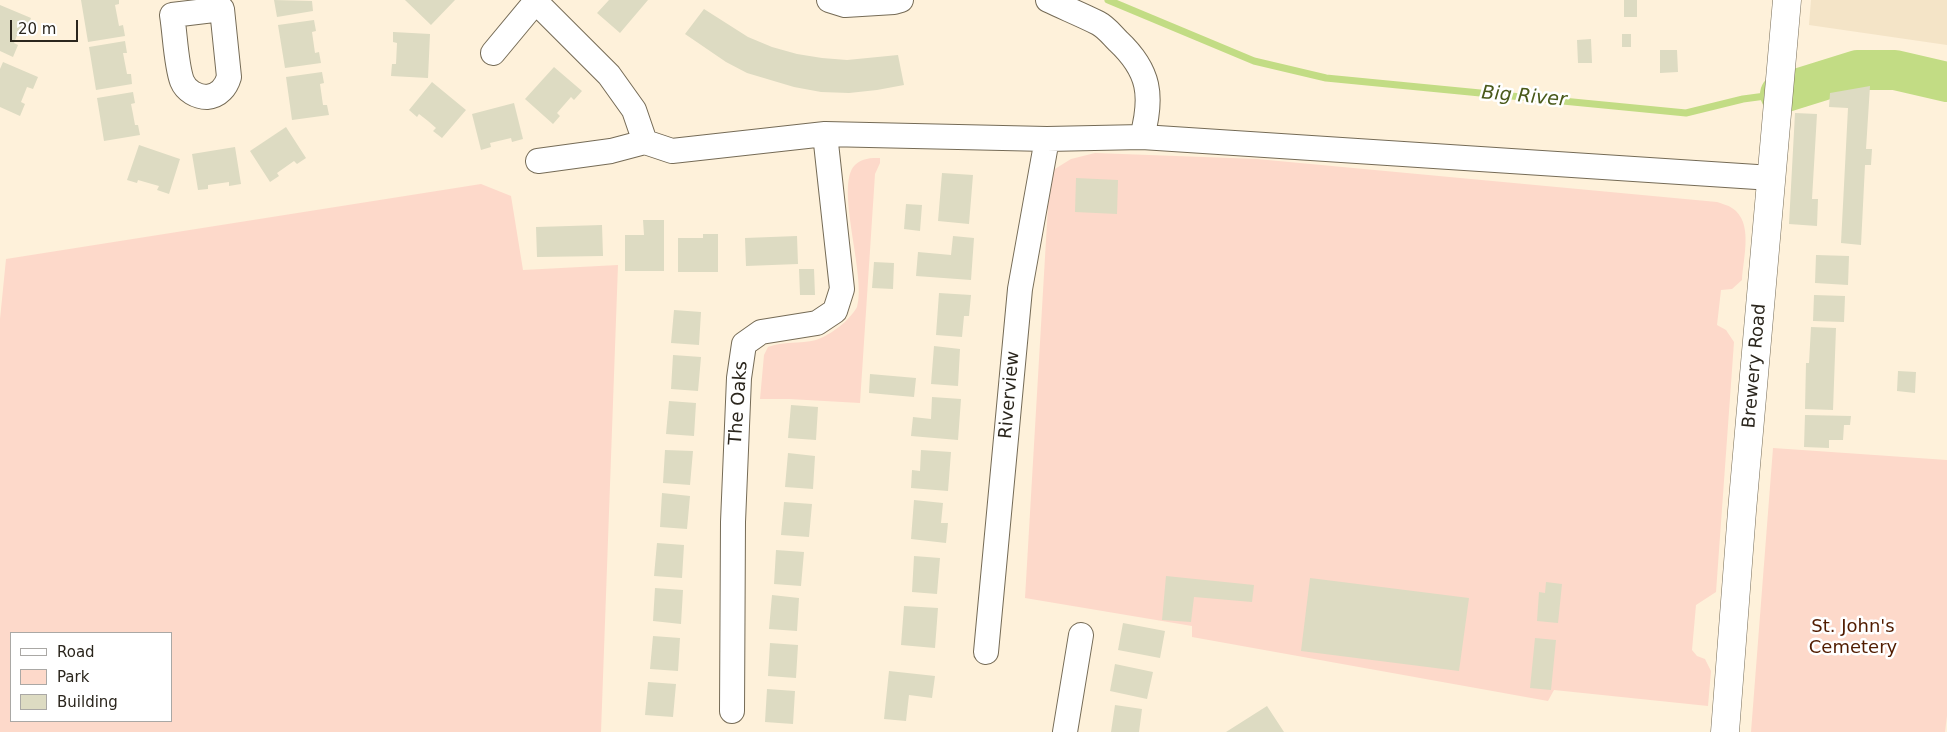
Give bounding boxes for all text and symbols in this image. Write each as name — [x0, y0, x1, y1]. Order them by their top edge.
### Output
scale bar — [12, 10, 80, 42]
text: 20 m — [18, 20, 56, 38]
water label: Big River — [1480, 82, 1568, 112]
street label: Brewery Road — [1739, 303, 1771, 429]
street label: Riverview — [995, 350, 1025, 440]
street label: The Oaks — [725, 360, 753, 446]
park label: St. John's Cemetery — [1809, 616, 1897, 659]
legend — [10, 632, 172, 722]
text: Road — [57, 643, 95, 661]
text: Park — [57, 668, 89, 686]
text: Building — [57, 693, 118, 711]

